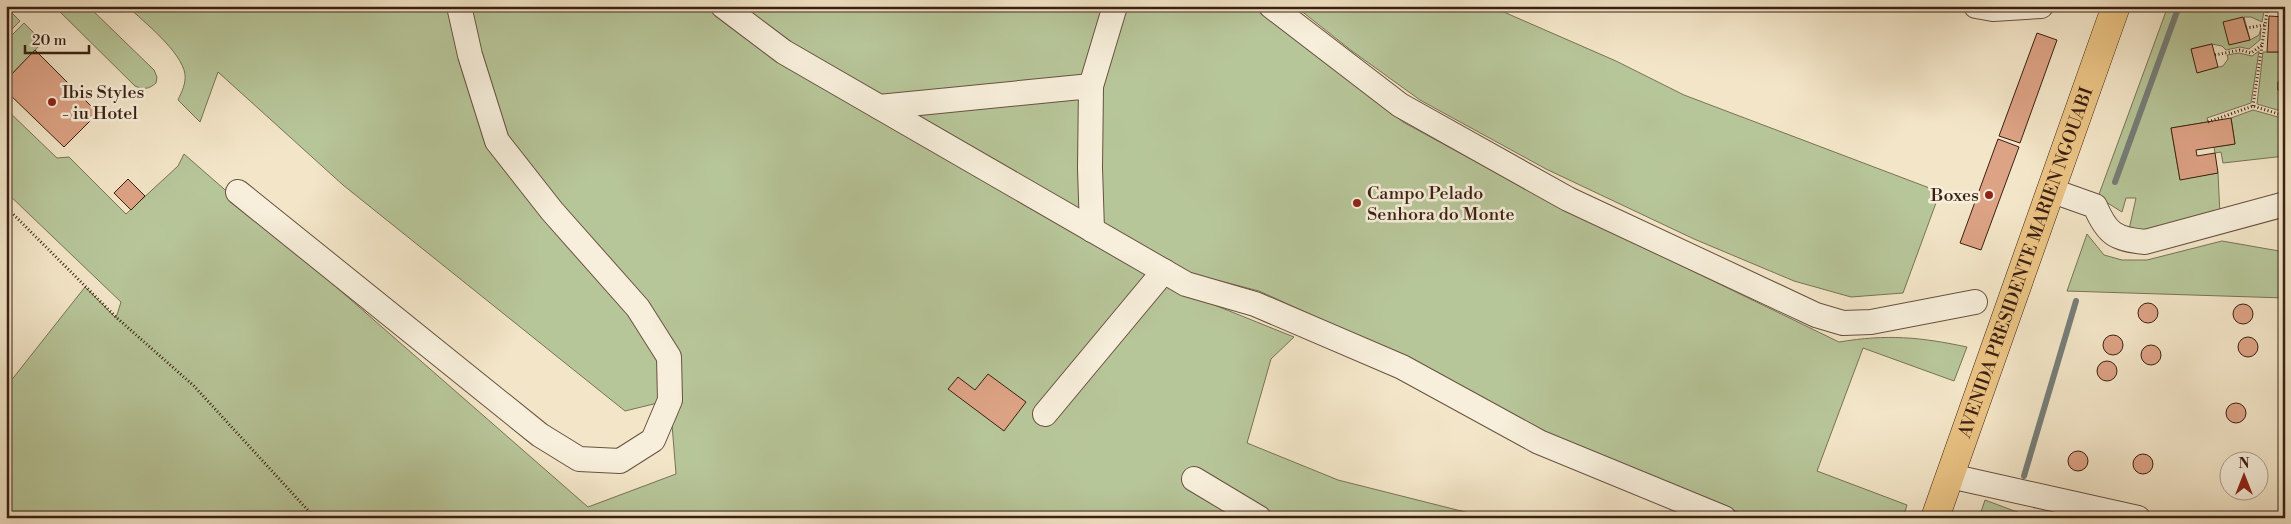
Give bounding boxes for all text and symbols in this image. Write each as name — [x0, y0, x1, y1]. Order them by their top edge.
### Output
scale bar — [25, 22, 89, 54]
text: 20 m — [32, 31, 67, 50]
place label: Ibis Styles - iu Hotel — [62, 81, 144, 125]
street label: AVENIDA PRESIDENTE MARIEN NGOUABI — [1953, 84, 2098, 442]
marker: Ibis Styles - iu Hotel — [46, 96, 58, 108]
place label: Campo Pelado Senhora do Monte — [1367, 182, 1515, 226]
place label: Boxes — [1930, 184, 1979, 207]
marker: Boxes — [1983, 189, 1995, 201]
marker: Campo Pelado Senhora do Monte — [1351, 197, 1363, 209]
north arrow — [2218, 452, 2268, 502]
text: N — [2238, 455, 2250, 473]

